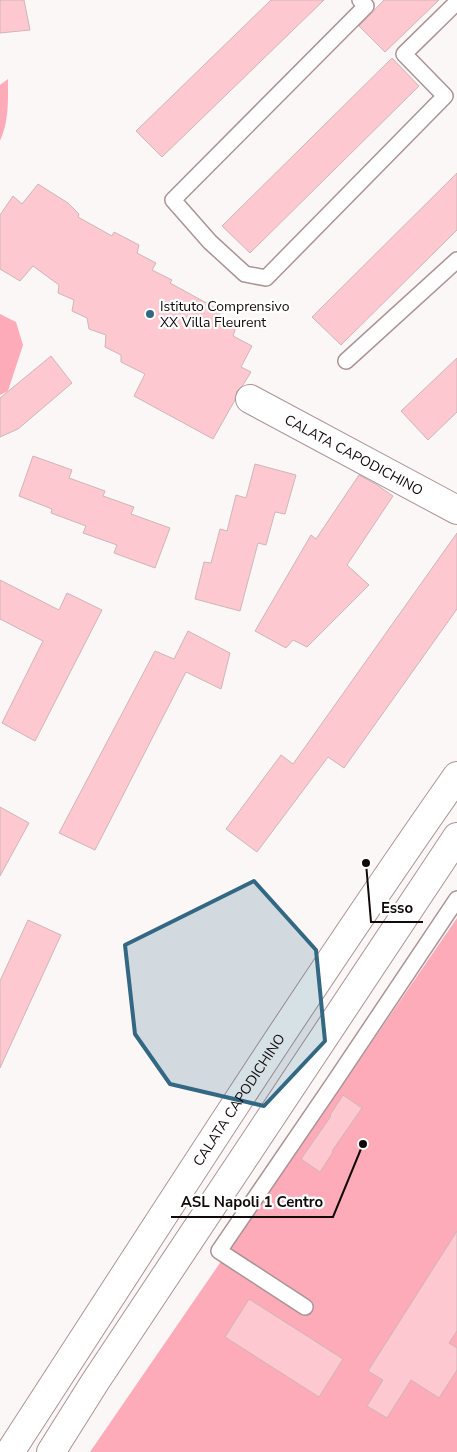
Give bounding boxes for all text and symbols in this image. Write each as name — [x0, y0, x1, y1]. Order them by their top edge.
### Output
place label: Istituto Comprensivo XX Villa Fleurent — [160, 297, 290, 332]
marker: Istituto Comprensivo XX Villa Fleurent — [144, 308, 156, 320]
street label: CALATA CAPODICHINO — [281, 410, 427, 500]
callout: Esso — [371, 892, 423, 922]
text: Esso — [381, 898, 413, 918]
street label: CALATA CAPODICHINO — [188, 1030, 289, 1170]
callout: ASL Napoli 1 Centro — [171, 1187, 333, 1217]
text: ASL Napoli 1 Centro — [181, 1192, 324, 1212]

